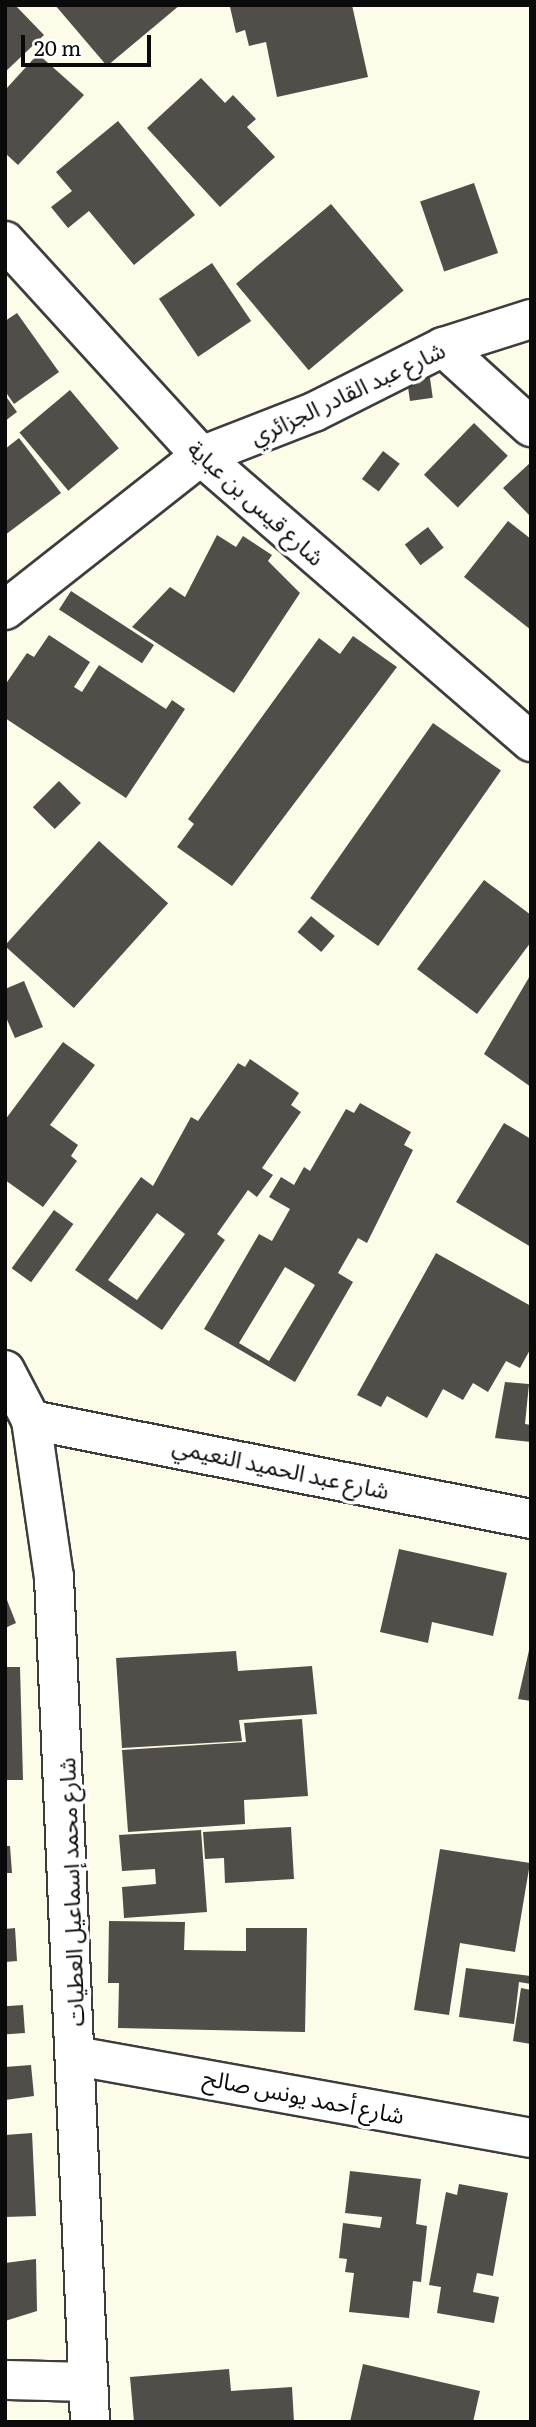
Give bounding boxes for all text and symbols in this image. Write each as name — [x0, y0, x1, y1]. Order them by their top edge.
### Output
scale bar — [24, 21, 154, 65]
text: 20 m — [34, 31, 81, 62]
street label: شارع عبد القادر الجزائري — [245, 335, 449, 449]
street label: شارع قيس بن عباية — [183, 434, 331, 570]
street label: شارع عبد الحميد النعيمي — [170, 1431, 392, 1503]
street label: شارع محمد إسماعيل العطيات — [52, 1757, 88, 2027]
street label: شارع أحمد يونس صالح — [201, 2062, 407, 2128]

